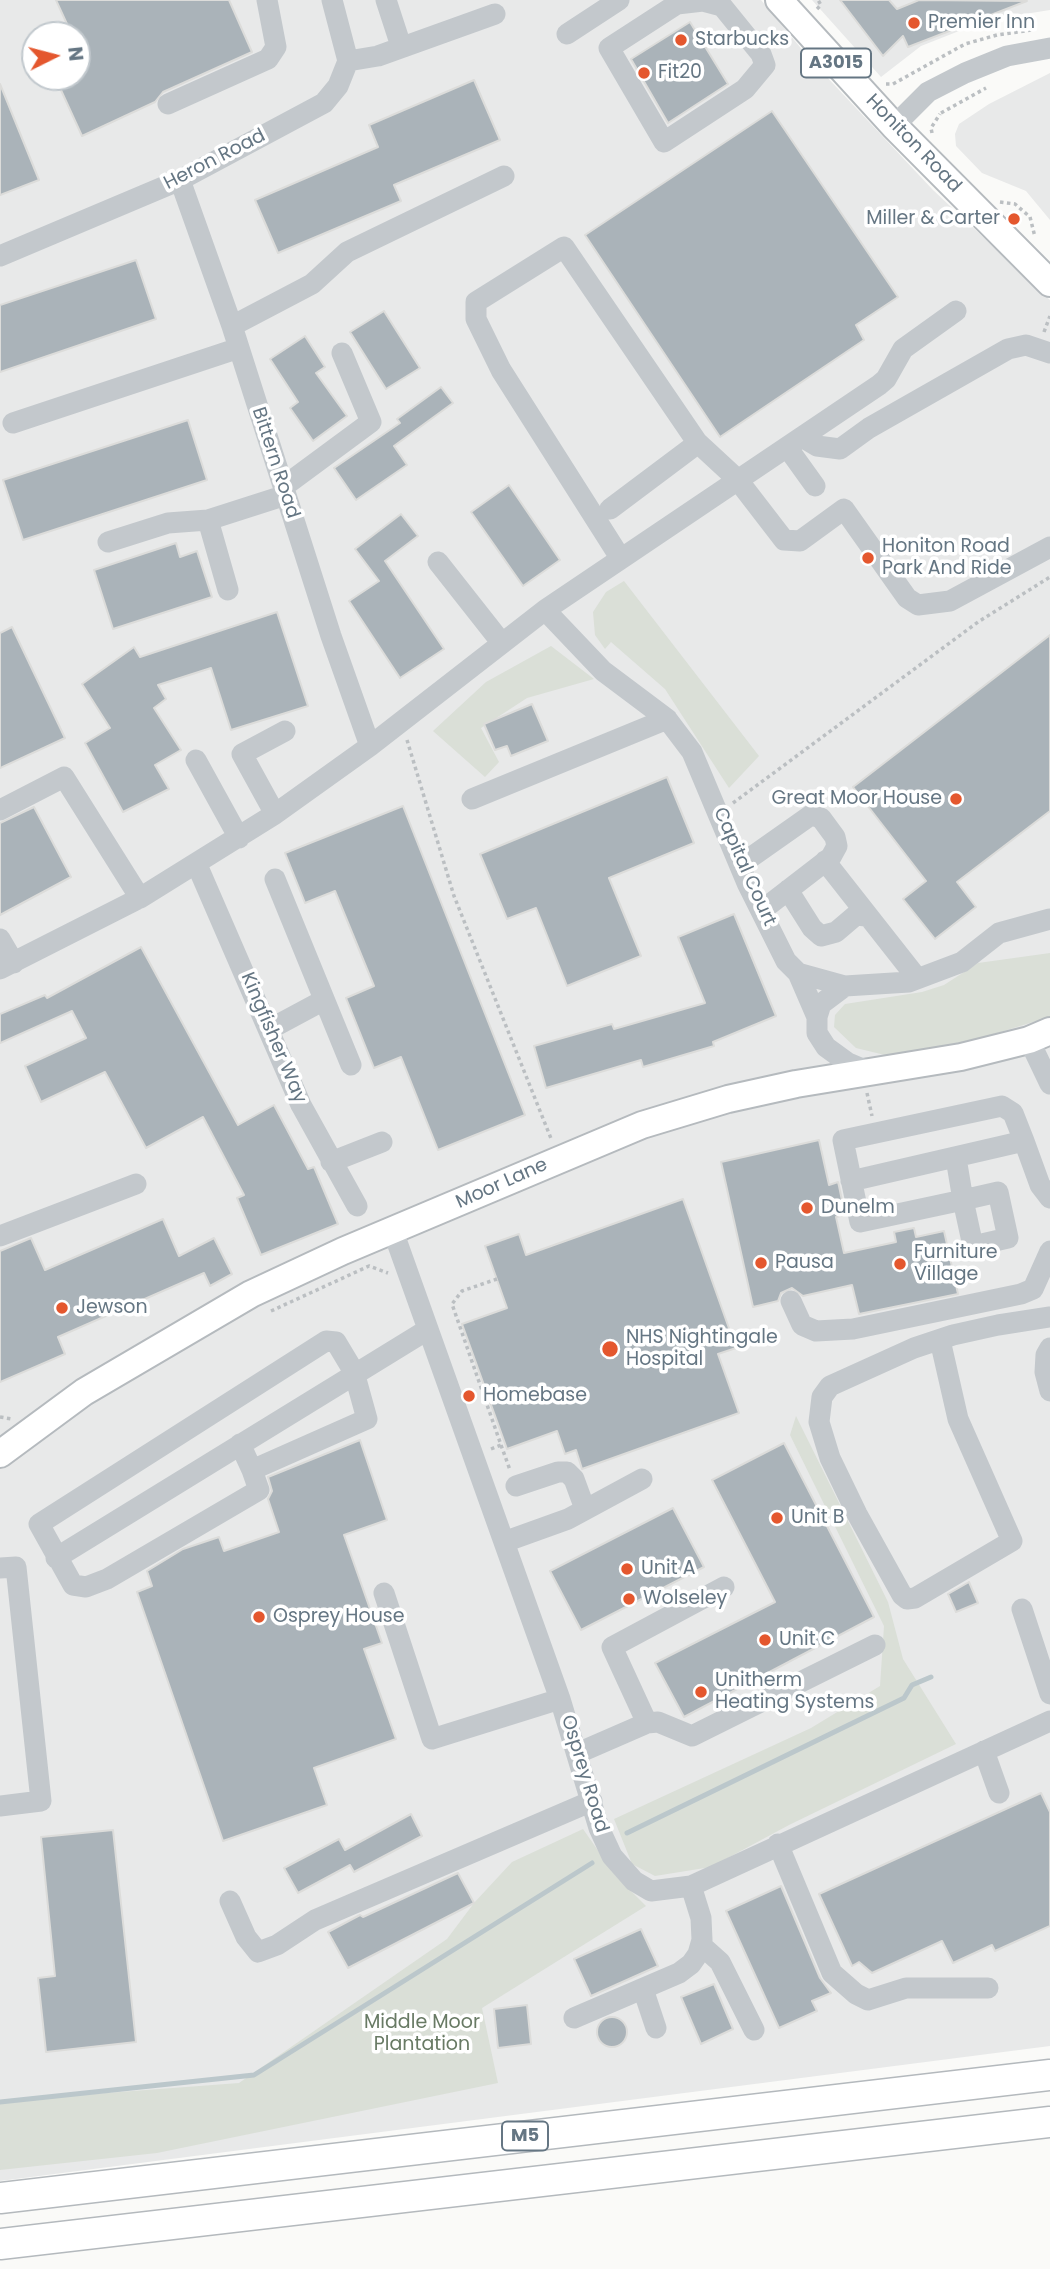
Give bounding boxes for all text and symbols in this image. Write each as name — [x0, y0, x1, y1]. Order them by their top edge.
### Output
place label: Premier Inn — [928, 12, 1035, 34]
marker: Premier Inn — [906, 15, 922, 31]
north arrow — [21, 21, 91, 91]
place label: Starbucks — [695, 29, 789, 51]
marker: Starbucks — [673, 32, 689, 48]
text: N — [61, 45, 90, 62]
road number: A3015 — [801, 48, 871, 78]
place label: Fit20 — [658, 62, 702, 84]
marker: Fit20 — [636, 65, 652, 81]
street label: Honiton Road — [860, 90, 966, 198]
street label: Heron Road — [160, 125, 270, 195]
place label: Miller & Carter — [866, 208, 1000, 230]
marker: Miller & Carter — [1006, 211, 1022, 227]
street label: Bittern Road — [246, 404, 304, 522]
place label: Honiton Road Park And Ride — [882, 536, 1012, 580]
marker: Honiton Road Park And Ride — [860, 550, 876, 566]
place label: Great Moor House — [772, 788, 942, 810]
marker: Great Moor House — [948, 791, 964, 807]
street label: Capital Court — [708, 804, 780, 930]
street label: Kingfisher Way — [235, 969, 311, 1107]
street label: Moor Lane — [453, 1154, 551, 1214]
place label: Dunelm — [821, 1197, 895, 1219]
marker: Dunelm — [799, 1200, 815, 1216]
place label: Furniture Village — [914, 1242, 998, 1286]
place label: Pausa — [775, 1252, 834, 1274]
marker: Pausa — [753, 1255, 769, 1271]
marker: Furniture Village — [892, 1256, 908, 1272]
place label: Jewson — [76, 1297, 148, 1319]
marker: Jewson — [54, 1300, 70, 1316]
place label: NHS Nightingale Hospital — [626, 1327, 778, 1371]
marker: NHS Nightingale Hospital — [600, 1339, 620, 1359]
place label: Homebase — [483, 1385, 587, 1407]
marker: Homebase — [461, 1388, 477, 1404]
place label: Unit B — [791, 1507, 844, 1529]
marker: Unit B — [769, 1510, 785, 1526]
place label: Unit A — [641, 1558, 695, 1580]
marker: Unit A — [619, 1561, 635, 1577]
place label: Wolseley — [643, 1588, 727, 1610]
marker: Wolseley — [621, 1591, 637, 1607]
place label: Osprey House — [273, 1606, 404, 1628]
marker: Osprey House — [251, 1609, 267, 1625]
place label: Unit C — [779, 1629, 835, 1651]
marker: Unit C — [757, 1632, 773, 1648]
place label: Unitherm Heating Systems — [715, 1670, 874, 1714]
marker: Unitherm Heating Systems — [693, 1684, 709, 1700]
street label: Osprey Road — [555, 1712, 613, 1836]
park label: Middle Moor Plantation — [364, 2012, 480, 2056]
road number: M5 — [502, 2122, 548, 2150]

